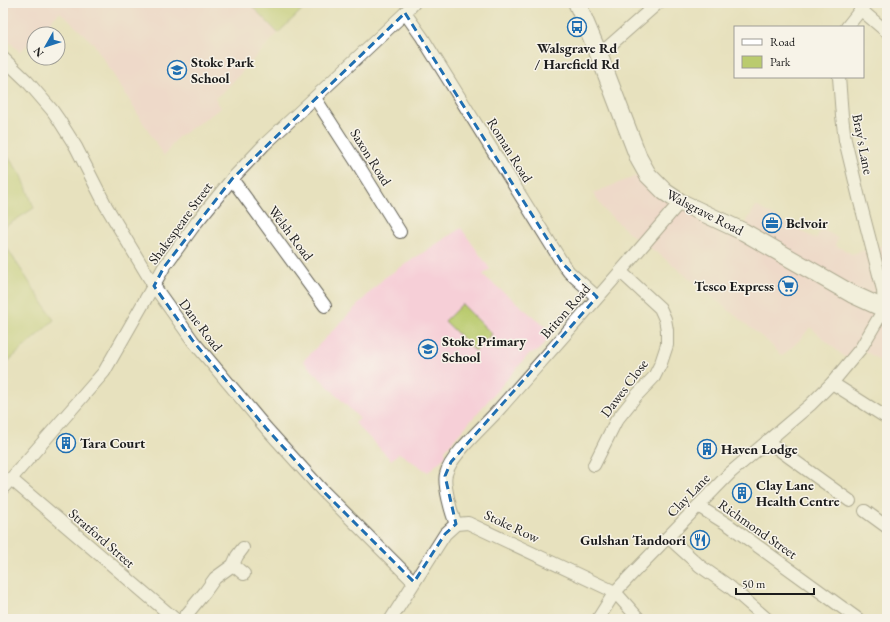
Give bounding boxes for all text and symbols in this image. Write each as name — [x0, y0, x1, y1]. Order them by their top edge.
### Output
bus stop icon: Walsgrave Rd / Harefield Rd — [566, 16, 588, 38]
north arrow — [26, 26, 66, 66]
legend — [734, 26, 864, 78]
text: Road — [770, 34, 796, 50]
place label: Walsgrave Rd / Harefield Rd — [534, 39, 620, 73]
text: N — [30, 44, 46, 60]
place label: Stoke Park School — [191, 53, 255, 87]
text: Park — [770, 54, 791, 70]
school or university icon: Stoke Park School — [166, 59, 188, 81]
street label: Bray's Lane — [848, 112, 878, 176]
street label: Roman Road — [483, 114, 537, 186]
street label: Saxon Road — [346, 125, 396, 190]
street label: Shakespeare Street — [144, 178, 216, 268]
street label: Walsgrave Road — [663, 185, 747, 240]
street label: Welsh Road — [265, 202, 318, 265]
office icon: Belvoir — [761, 212, 783, 234]
place label: Belvoir — [786, 214, 828, 232]
supermarket icon: Tesco Express — [777, 275, 799, 297]
place label: Tesco Express — [694, 277, 774, 295]
street label: Briton Road — [536, 279, 594, 342]
street label: Dane Road — [175, 295, 227, 356]
place label: Stoke Primary School — [442, 332, 526, 366]
school or university icon: Stoke Primary School — [417, 338, 439, 360]
street label: Dawes Close — [596, 355, 652, 421]
building icon: Tara Court — [55, 432, 77, 454]
place label: Tara Court — [80, 434, 146, 452]
building icon: Haven Lodge — [696, 438, 718, 460]
place label: Haven Lodge — [721, 440, 798, 458]
street label: Clay Lane — [663, 469, 714, 521]
place label: Clay Lane Health Centre — [756, 476, 840, 510]
building icon: Clay Lane Health Centre — [731, 482, 753, 504]
street label: Richmond Street — [715, 495, 801, 563]
street label: Stratford Street — [65, 504, 139, 572]
street label: Stoke Row — [482, 505, 543, 547]
restaurant icon: Gulshan Tandoori — [689, 529, 711, 551]
place label: Gulshan Tandoori — [580, 531, 686, 549]
scale bar — [736, 570, 814, 596]
text: 50 m — [742, 576, 766, 592]

